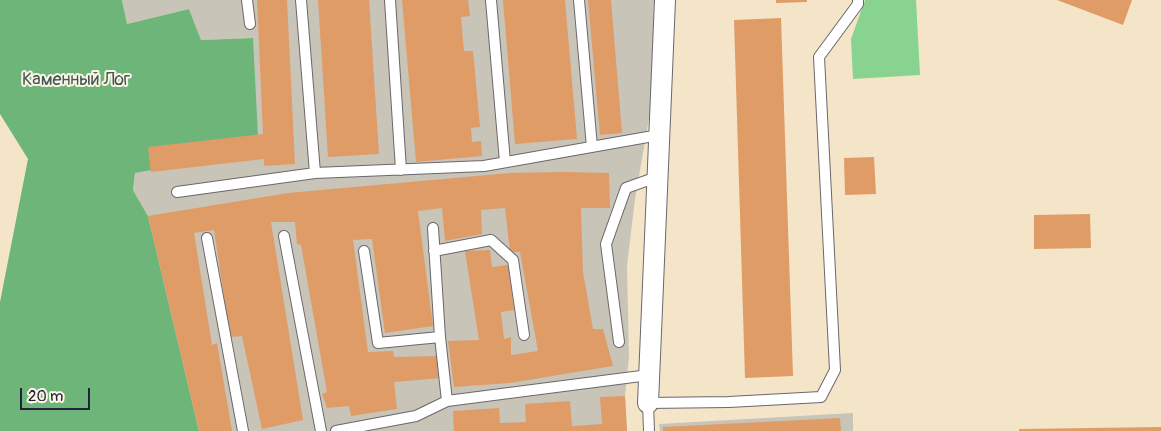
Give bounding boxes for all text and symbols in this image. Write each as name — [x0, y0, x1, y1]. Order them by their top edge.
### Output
park label: Каменный Лог — [22, 69, 130, 91]
scale bar — [22, 378, 92, 410]
text: 20 m — [28, 387, 63, 406]

